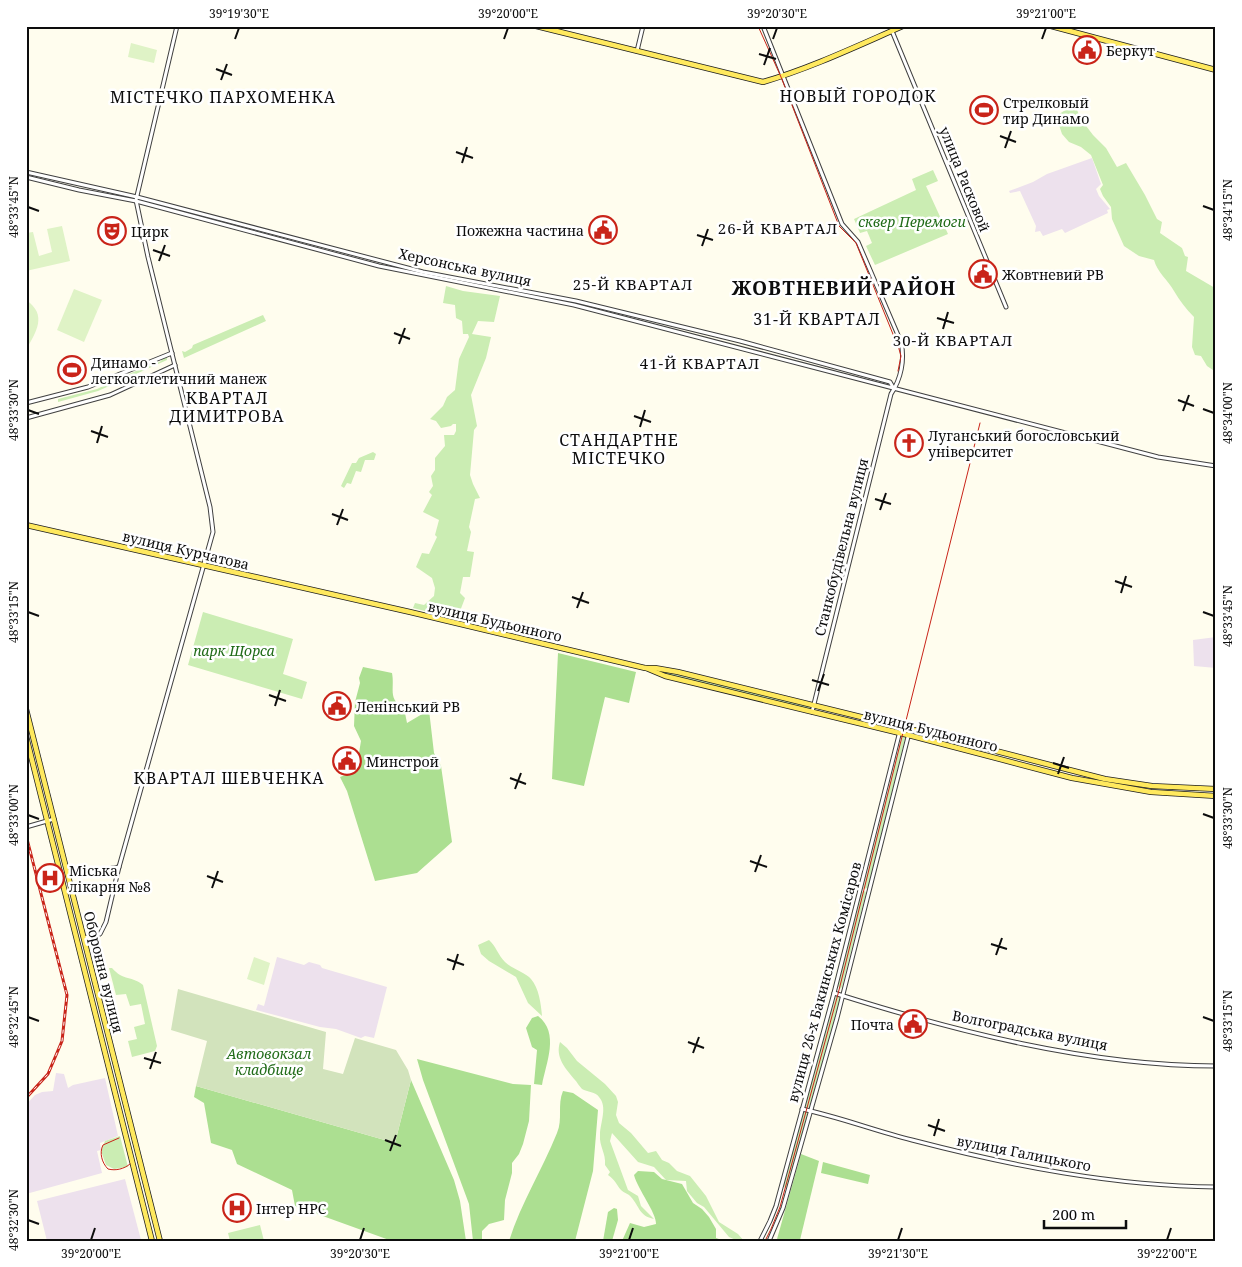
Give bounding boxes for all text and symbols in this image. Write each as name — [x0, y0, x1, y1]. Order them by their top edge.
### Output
text: 39°19'30"E — [209, 5, 269, 22]
text: 39°20'00"E — [478, 5, 538, 22]
text: 39°20'30"E — [747, 5, 807, 22]
text: 39°21'00"E — [1016, 5, 1076, 22]
public building icon: Беркут — [1072, 35, 1102, 65]
place label: Беркут — [1106, 41, 1155, 60]
district label: НОВЫЙ ГОРОДОК — [779, 85, 937, 107]
district label: МІСТЕЧКО ПАРХОМЕНКА — [110, 86, 336, 108]
place label: Стрелковый тир Динамо — [1003, 93, 1089, 128]
sports icon: Стрелковый тир Динамо — [969, 95, 999, 125]
street label: улица Расковой — [935, 124, 995, 234]
text: 48°33'45"N — [5, 176, 22, 238]
text: 48°34'15"N — [1219, 179, 1236, 241]
park label: сквер Перемоги — [858, 212, 966, 231]
public building icon: Пожежна частина — [588, 215, 618, 245]
theatre icon: Цирк — [97, 216, 127, 246]
district label: 26-Й КВАРТАЛ — [718, 218, 838, 238]
place label: Пожежна частина — [456, 221, 584, 240]
place label: Цирк — [131, 222, 169, 241]
street label: Херсонська вулиця — [397, 244, 533, 290]
public building icon: Жовтневий РВ — [968, 259, 998, 289]
place label: Жовтневий РВ — [1001, 265, 1104, 284]
district label: 25-Й КВАРТАЛ — [573, 274, 693, 294]
district label: ЖОВТНЕВИЙ РАЙОН — [732, 275, 956, 301]
district label: 31-Й КВАРТАЛ — [753, 308, 881, 330]
district label: 30-Й КВАРТАЛ — [893, 330, 1013, 350]
place label: Динамо - легкоатлетичний манеж — [91, 353, 268, 388]
district label: 41-Й КВАРТАЛ — [640, 353, 760, 373]
sports icon: Динамо - легкоатлетичний манеж — [57, 355, 87, 385]
text: 48°33'30"N — [5, 379, 22, 441]
text: 48°34'00"N — [1219, 382, 1236, 444]
district label: КВАРТАЛ ДИМИТРОВА — [169, 387, 285, 427]
place label: Луганський богословський університет — [928, 426, 1119, 461]
church icon: Луганський богословський університет — [894, 428, 924, 458]
district label: СТАНДАРТНЕ МІСТЕЧКО — [559, 429, 679, 469]
street label: Станкобудівельна вулиця — [810, 456, 872, 638]
street label: вулиця Курчатова — [121, 526, 251, 574]
text: 48°33'15"N — [5, 581, 22, 643]
text: 48°33'45"N — [1219, 585, 1236, 647]
street label: вулиця Будьонного — [426, 596, 564, 646]
park label: парк Щорса — [193, 641, 275, 660]
public building icon: Ленінський РВ — [322, 691, 352, 721]
place label: Ленінський РВ — [356, 697, 460, 716]
street label: вулиця Будьонного — [862, 704, 1000, 756]
public building icon: Минстрой — [332, 746, 362, 776]
place label: Минстрой — [366, 752, 439, 771]
district label: КВАРТАЛ ШЕВЧЕНКА — [133, 767, 325, 789]
text: 48°33'00"N — [5, 784, 22, 846]
text: 48°33'30"N — [1219, 787, 1236, 849]
street label: вулиця 26-х Бакинських Комісаров — [783, 859, 865, 1104]
place label: Міська лікарня №8 — [69, 861, 151, 896]
hospital icon: Міська лікарня №8 — [35, 863, 65, 893]
street label: Оборонна вулиця — [80, 909, 128, 1035]
text: 48°32'45"N — [5, 986, 22, 1048]
text: 48°33'15"N — [1219, 990, 1236, 1052]
street label: Волгоградська вулиця — [951, 1006, 1109, 1054]
public building icon: Почта — [898, 1009, 928, 1039]
place label: Почта — [851, 1015, 894, 1034]
park label: Автовокзал кладбище — [226, 1044, 311, 1079]
street label: вулиця Галицького — [955, 1131, 1093, 1175]
text: 48°32'30"N — [5, 1189, 22, 1251]
hospital icon: Інтер НРС — [222, 1193, 252, 1223]
scale bar — [1044, 1197, 1127, 1229]
place label: Інтер НРС — [256, 1199, 327, 1218]
text: 200 m — [1052, 1204, 1095, 1224]
text: 39°20'00"E — [61, 1245, 121, 1262]
text: 39°20'30"E — [330, 1245, 390, 1262]
text: 39°21'00"E — [599, 1245, 659, 1262]
text: 39°21'30"E — [868, 1245, 928, 1262]
text: 39°22'00"E — [1137, 1245, 1197, 1262]

